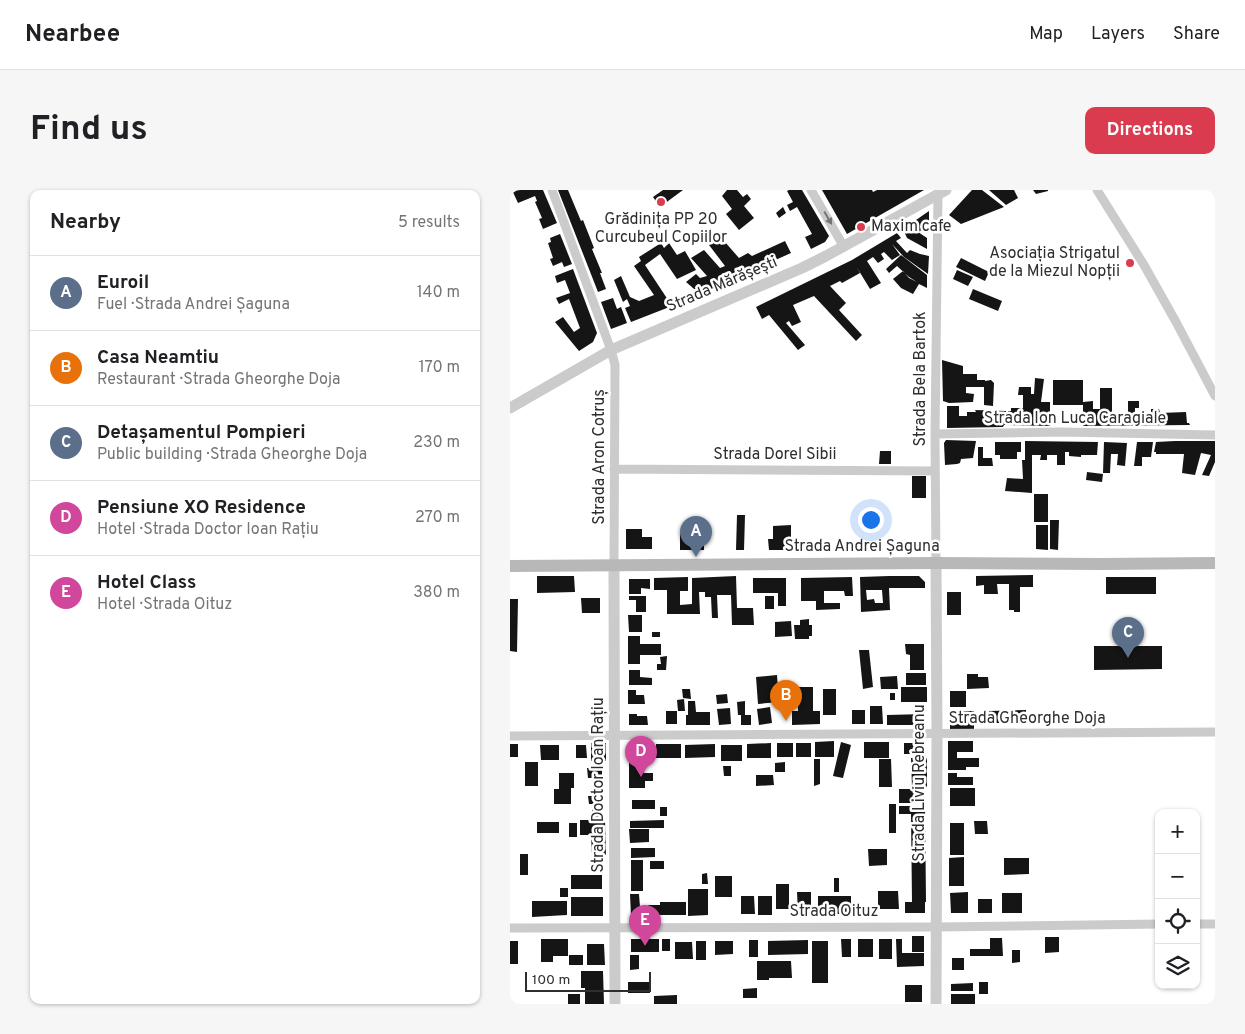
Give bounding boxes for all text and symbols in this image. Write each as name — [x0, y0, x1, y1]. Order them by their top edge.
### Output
text: Nearbee — [25, 20, 120, 50]
text: Map — [1029, 23, 1063, 46]
text: Layers — [1091, 23, 1145, 46]
text: Share — [1173, 23, 1220, 46]
button: Directions — [1085, 107, 1215, 154]
text: Find us — [30, 108, 148, 152]
marker: Grădinița PP 20 Curcubeul Copiilor — [655, 196, 667, 208]
text: Nearby — [50, 209, 121, 236]
place label: Grădinița PP 20 Curcubeul Copiilor — [595, 210, 727, 248]
one-way arrow — [823, 212, 832, 225]
text: 5 results — [398, 213, 460, 233]
place label: Maxim cafe — [871, 217, 951, 237]
marker: Maxim cafe — [855, 221, 867, 233]
place label: Asociația Strigatul de la Miezul Nopții — [989, 244, 1120, 282]
street label: Strada Mărășești — [664, 253, 780, 317]
marker: Asociația Strigatul de la Miezul Nopții — [1124, 257, 1136, 269]
text: Euroil — [97, 271, 149, 295]
text: A — [60, 283, 72, 303]
text: 140 m — [417, 283, 460, 303]
text: Fuel · Strada Andrei Șaguna — [97, 295, 290, 315]
street label: Strada Bela Bartok — [911, 311, 931, 447]
text: Casa Neamtiu — [97, 346, 219, 370]
text: B — [60, 358, 72, 378]
text: 170 m — [419, 358, 460, 378]
text: Restaurant · Strada Gheorghe Doja — [97, 370, 341, 390]
street label: Strada Aron Cotruș — [590, 389, 610, 525]
street label: Strada Ion Luca Caragiale — [984, 409, 1166, 429]
text: Detașamentul Pompieri — [97, 421, 306, 445]
text: C — [61, 433, 71, 453]
text: 230 m — [413, 433, 460, 453]
text: Public building · Strada Gheorghe Doja — [97, 445, 367, 465]
street label: Strada Dorel Sibii — [713, 445, 837, 465]
text: Pensiune XO Residence — [97, 496, 306, 520]
your location — [858, 507, 884, 533]
text: D — [60, 508, 72, 528]
text: 270 m — [415, 508, 460, 528]
pin: A — [680, 516, 712, 557]
text: Hotel · Strada Doctor Ioan Rațiu — [97, 520, 319, 540]
street label: Strada Andrei Șaguna — [784, 537, 940, 557]
text: Hotel Class — [97, 571, 196, 595]
text: E — [61, 583, 71, 603]
text: 380 m — [413, 583, 460, 603]
text: Hotel · Strada Oituz — [97, 595, 232, 615]
pin: C — [1112, 617, 1144, 658]
pin: B — [770, 680, 802, 721]
street label: Strada Doctor Ioan Rațiu — [589, 697, 609, 873]
street label: Strada Liviu Rebreanu — [910, 704, 930, 862]
street label: Strada Gheorghe Doja — [948, 709, 1106, 729]
pin: D — [625, 736, 657, 777]
map controls — [1155, 809, 1200, 989]
button: + — [1155, 809, 1200, 854]
button: − — [1155, 854, 1200, 899]
button: locate — [1155, 899, 1200, 944]
street label: Strada Oituz — [789, 902, 879, 922]
pin: E — [629, 905, 661, 946]
button: layers — [1155, 944, 1200, 989]
scale bar — [525, 969, 651, 992]
text: 100 m — [532, 972, 570, 989]

